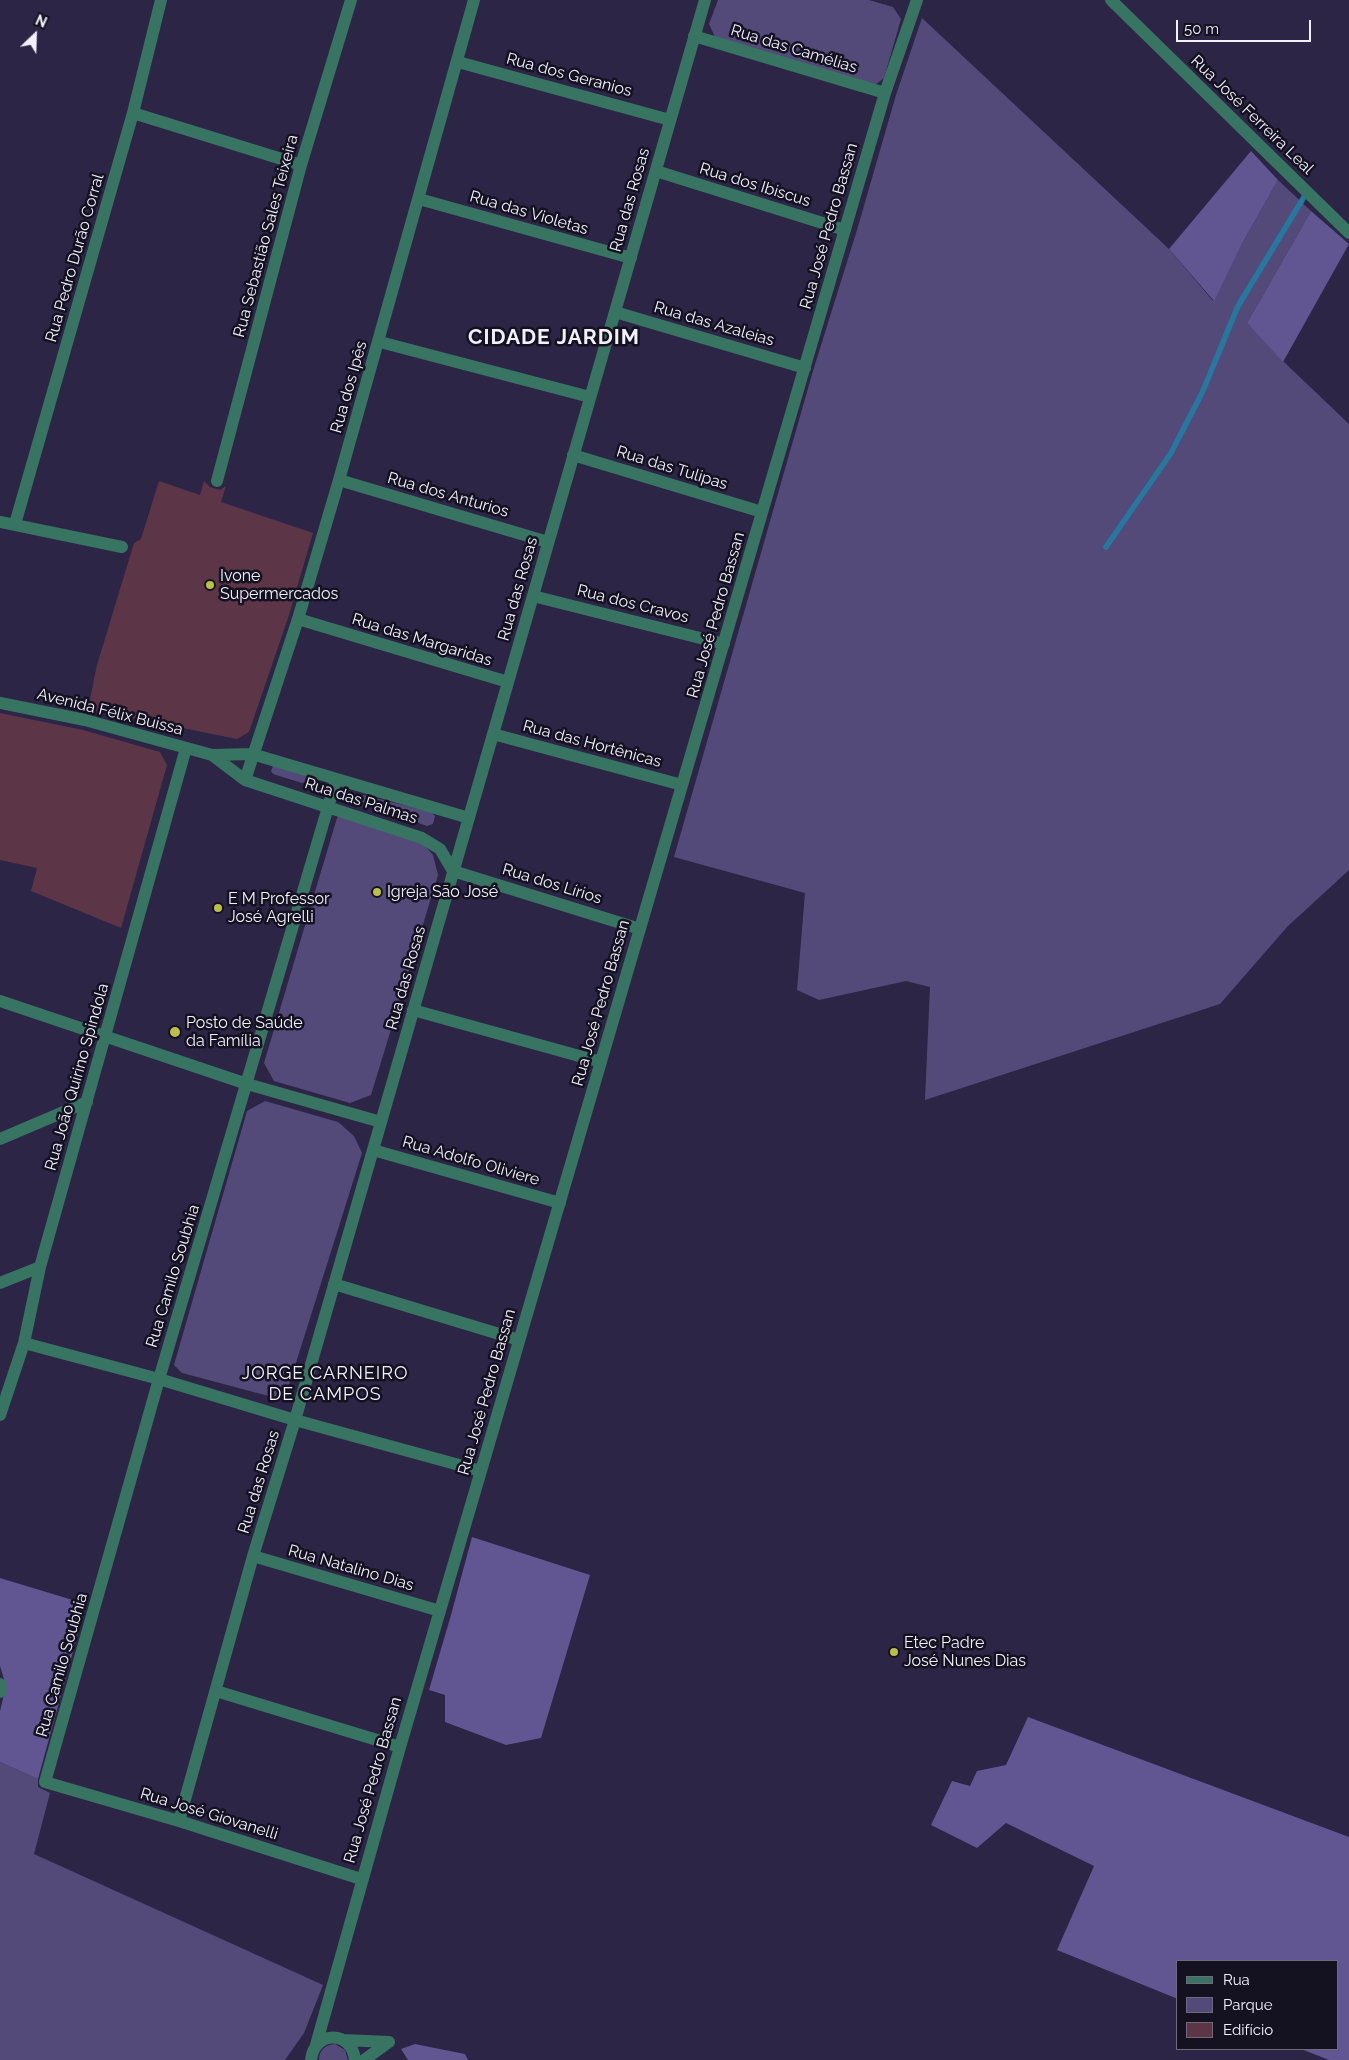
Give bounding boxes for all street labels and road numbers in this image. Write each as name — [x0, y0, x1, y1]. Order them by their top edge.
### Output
street label: Rua das Camélias — [728, 21, 860, 77]
street label: Rua dos Geranios — [504, 49, 634, 101]
street label: Rua José Ferreira Leal — [1187, 51, 1317, 179]
street label: Rua Sebastião Sales Teixeira — [230, 133, 302, 339]
street label: Rua José Pedro Bassan — [796, 141, 862, 311]
street label: Rua das Rosas — [606, 146, 654, 254]
street label: Rua dos Ibiscus — [697, 159, 813, 211]
street label: Rua Pedro Durão Corral — [42, 172, 108, 344]
street label: Rua das Violetas — [467, 187, 591, 239]
street label: Rua das Azaleias — [652, 298, 776, 350]
street label: Rua dos Ipês — [327, 339, 371, 435]
street label: Rua das Tulipas — [614, 442, 730, 494]
street label: Rua dos Anturios — [385, 469, 511, 521]
street label: Rua José Pedro Bassan — [683, 530, 749, 700]
street label: Rua das Rosas — [494, 535, 542, 643]
street label: Rua dos Cravos — [575, 581, 691, 627]
street label: Rua das Margaridas — [350, 610, 494, 670]
street label: Avenida Félix Buissa — [35, 685, 185, 739]
street label: Rua das Hortênicas — [521, 716, 663, 772]
street label: Rua das Palmas — [302, 774, 420, 828]
street label: Rua dos Lírios — [500, 860, 604, 908]
street label: Rua José Pedro Bassan — [568, 918, 634, 1088]
street label: Rua das Rosas — [382, 924, 430, 1032]
street label: Rua João Quirino Spindola — [41, 981, 113, 1173]
street label: Rua Adolfo Oliviere — [400, 1132, 542, 1190]
street label: Rua Camilo Soubhia — [142, 1202, 204, 1350]
street label: Rua José Pedro Bassan — [454, 1307, 520, 1477]
street label: Rua das Rosas — [234, 1428, 284, 1536]
street label: Rua Natalino Dias — [286, 1541, 416, 1595]
street label: Rua Camilo Soubhia — [32, 1591, 92, 1739]
street label: Rua José Pedro Bassan — [340, 1695, 406, 1865]
street label: Rua José Giovanelli — [138, 1784, 280, 1844]

